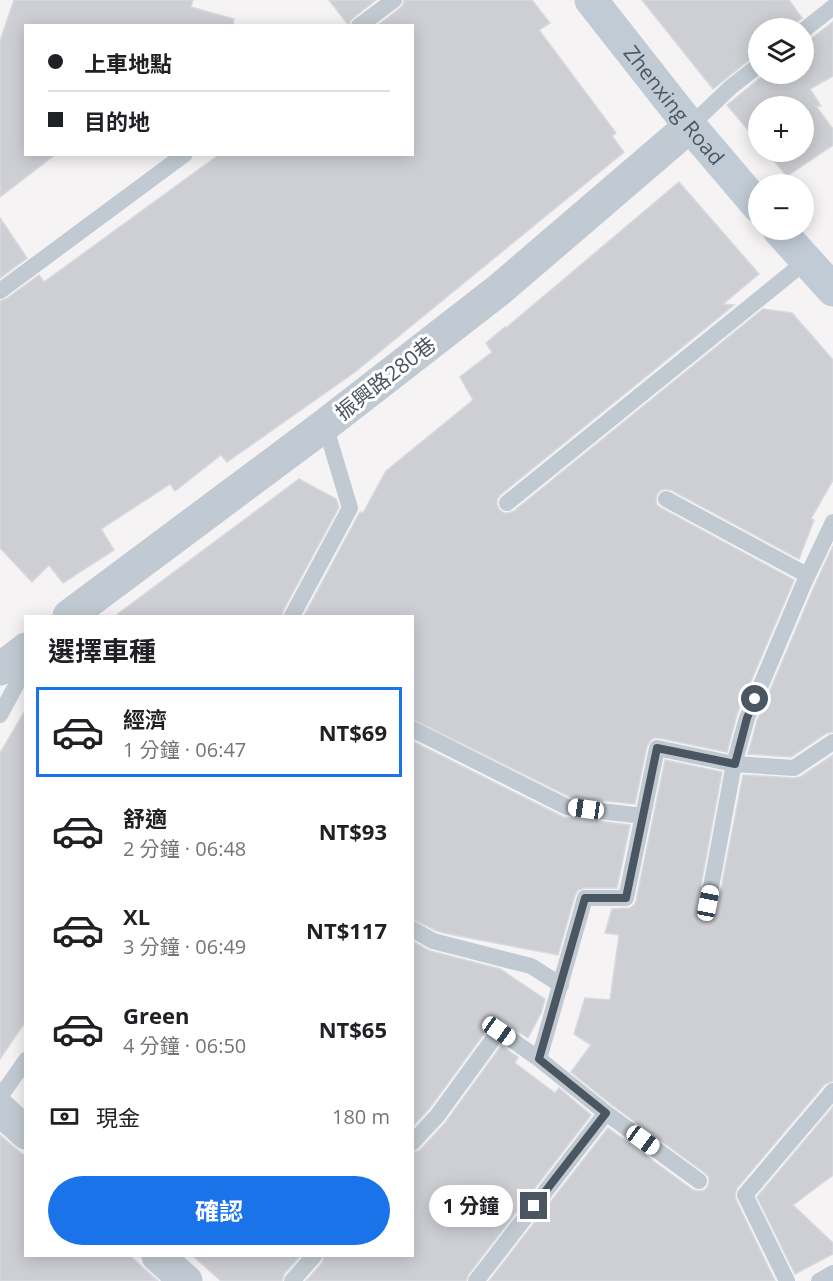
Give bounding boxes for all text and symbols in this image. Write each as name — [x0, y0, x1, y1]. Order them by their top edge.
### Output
map controls — [748, 18, 814, 240]
button: layers — [748, 18, 814, 84]
street label: Zhenxing Road — [618, 39, 731, 171]
text: 上車地點 — [84, 48, 172, 78]
button: + — [748, 96, 814, 162]
text: 目的地 — [84, 106, 150, 136]
button: − — [748, 174, 814, 240]
street label: 振興路280巷 — [329, 330, 441, 426]
text: 選擇車種 — [48, 632, 156, 669]
route start — [741, 685, 768, 712]
text: 經濟 — [123, 704, 167, 734]
icon: car — [51, 705, 105, 759]
text: NT$69 — [319, 717, 387, 747]
text: 1 分鐘 · 06:47 — [123, 736, 246, 763]
car — [567, 798, 605, 820]
text: 舒適 — [123, 803, 167, 833]
icon: car — [51, 804, 105, 858]
text: NT$93 — [319, 816, 387, 846]
text: 2 分鐘 · 06:48 — [123, 835, 246, 862]
car — [696, 884, 720, 922]
text: XL — [123, 901, 150, 931]
icon: car — [51, 903, 105, 957]
text: NT$117 — [306, 915, 387, 945]
text: 3 分鐘 · 06:49 — [123, 933, 246, 960]
text: Green — [123, 1000, 189, 1030]
icon: car — [51, 1002, 105, 1056]
car — [479, 1013, 519, 1049]
text: NT$65 — [319, 1014, 387, 1044]
text: 4 分鐘 · 06:50 — [123, 1032, 246, 1059]
icon: cash — [48, 1100, 81, 1133]
text: 現金 — [96, 1102, 140, 1132]
text: 180 m — [332, 1103, 390, 1130]
car — [623, 1122, 663, 1158]
button: 確認 — [48, 1176, 390, 1245]
callout: 1 分鐘 — [429, 1185, 513, 1227]
text: 1 分鐘 — [443, 1192, 499, 1219]
route end — [520, 1192, 547, 1219]

